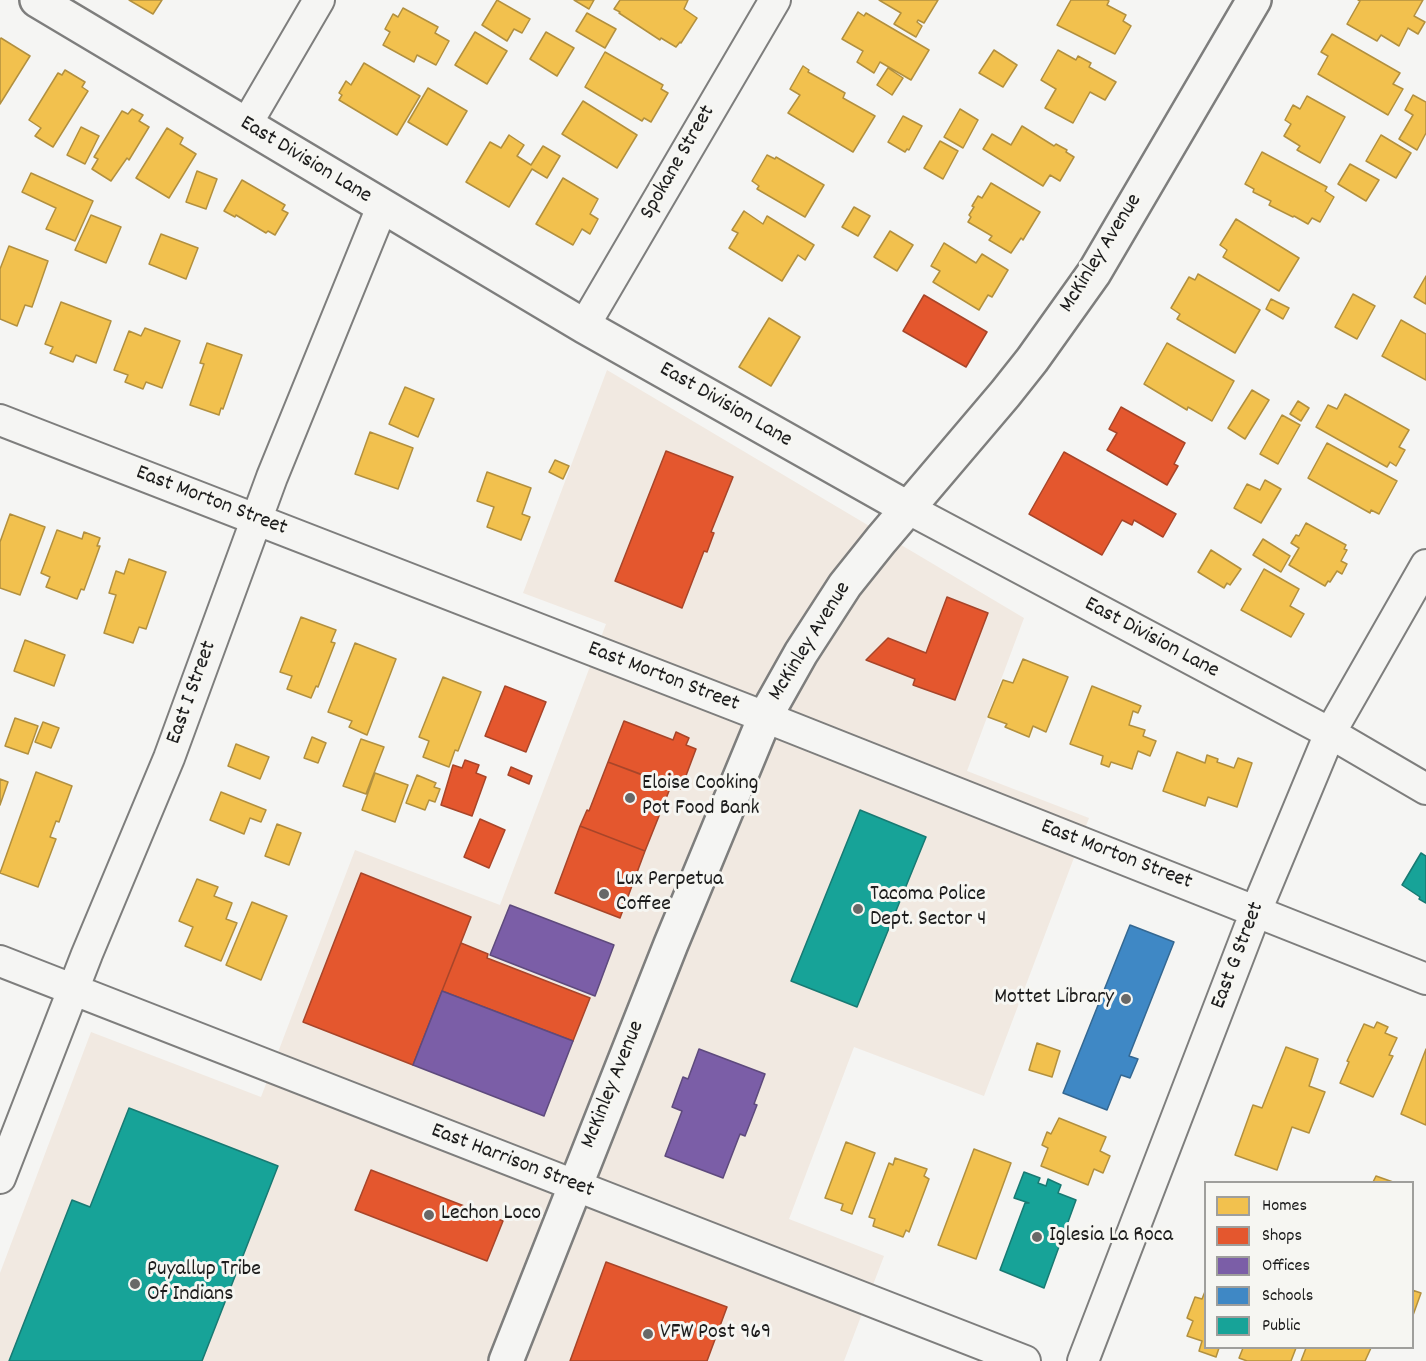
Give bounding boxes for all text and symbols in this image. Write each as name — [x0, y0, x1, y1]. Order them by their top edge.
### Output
street label: Spokane Street — [636, 101, 722, 225]
street label: East Division Lane — [234, 111, 376, 211]
street label: McKinley Avenue — [1055, 190, 1149, 318]
street label: East Division Lane — [654, 357, 796, 455]
street label: East Morton Street — [132, 461, 290, 543]
street label: McKinley Avenue — [764, 578, 858, 706]
street label: East Division Lane — [1079, 592, 1223, 686]
street label: East Morton Street — [584, 637, 742, 719]
street label: East I Street — [162, 638, 224, 748]
place label: Eloise Cooking Pot Food Bank — [642, 772, 760, 824]
marker: Eloise Cooking Pot Food Bank — [623, 791, 637, 805]
street label: East Morton Street — [1037, 815, 1195, 897]
place label: Lux Perpetua Coffee — [616, 868, 723, 920]
place label: Tacoma Police Dept. Sector 4 — [870, 883, 986, 934]
marker: Lux Perpetua Coffee — [597, 887, 611, 901]
street label: East G Street — [1207, 899, 1271, 1013]
marker: Tacoma Police Dept. Sector 4 — [851, 902, 865, 916]
place label: Mottet Library — [994, 986, 1114, 1012]
marker: Mottet Library — [1119, 992, 1133, 1006]
street label: McKinley Avenue — [576, 1017, 652, 1153]
street label: East Harrison Street — [427, 1119, 597, 1205]
legend — [1204, 1181, 1414, 1349]
text: Homes — [1262, 1194, 1307, 1219]
place label: Lechon Loco — [441, 1202, 541, 1228]
marker: Lechon Loco — [422, 1208, 436, 1222]
place label: Iglesia La Roca — [1049, 1224, 1173, 1250]
text: Shops — [1262, 1224, 1302, 1249]
marker: Iglesia La Roca — [1030, 1230, 1044, 1244]
text: Offices — [1262, 1254, 1310, 1279]
place label: Puyallup Tribe Of Indians — [147, 1258, 261, 1310]
marker: Puyallup Tribe Of Indians — [128, 1277, 142, 1291]
text: Schools — [1262, 1284, 1313, 1309]
text: Public — [1262, 1314, 1301, 1339]
place label: VFW Post 969 — [660, 1321, 771, 1347]
marker: VFW Post 969 — [641, 1327, 655, 1341]

